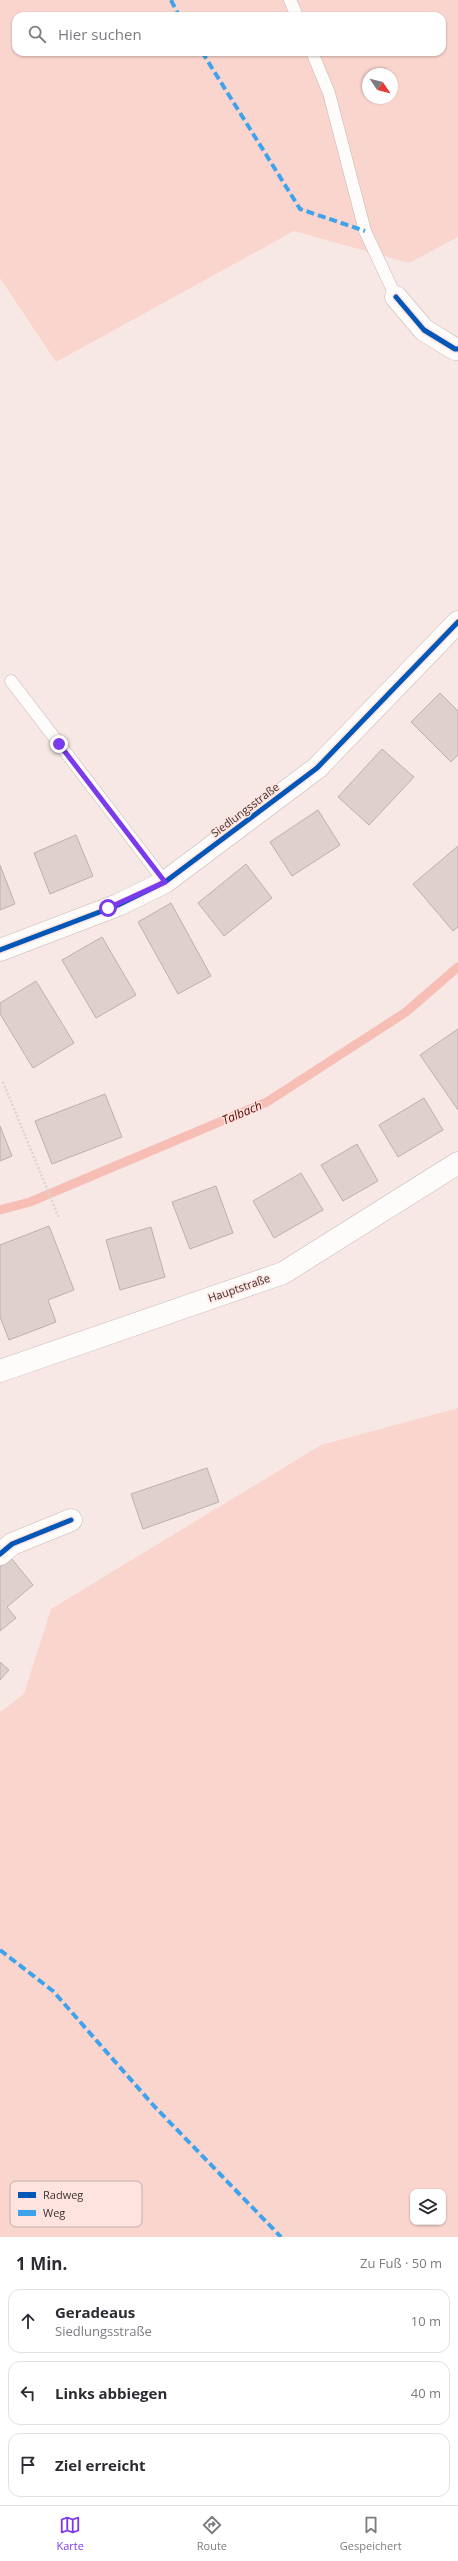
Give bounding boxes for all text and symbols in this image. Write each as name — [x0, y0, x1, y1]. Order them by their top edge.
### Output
search box — [12, 12, 446, 56]
icon: search — [26, 23, 48, 45]
text: Hier suchen — [58, 24, 142, 44]
north arrow — [362, 68, 398, 104]
route end — [50, 735, 68, 753]
street label: Siedlungsstraße — [207, 779, 282, 840]
route start — [99, 899, 117, 917]
water label: Talbach — [219, 1097, 264, 1129]
street label: Hauptstraße — [206, 1270, 272, 1305]
legend — [10, 2181, 142, 2227]
text: Radweg — [43, 2187, 83, 2202]
map controls — [410, 2189, 446, 2225]
button: layers — [410, 2189, 446, 2225]
text: Weg — [43, 2205, 65, 2220]
text: 1 Min. — [16, 2252, 67, 2275]
text: Zu Fuß · 50 m — [360, 2254, 442, 2272]
text: Geradeaus — [55, 2302, 135, 2322]
icon: ahead — [17, 2310, 39, 2332]
text: 10 m — [411, 2312, 441, 2330]
text: Siedlungsstraße — [55, 2322, 152, 2340]
icon: left — [17, 2382, 39, 2404]
text: Links abbiegen — [55, 2383, 167, 2403]
text: 40 m — [411, 2384, 441, 2402]
icon: arrive — [17, 2454, 39, 2476]
text: Ziel erreicht — [55, 2455, 146, 2475]
tab: Karte — [56, 2514, 84, 2553]
tab: Route — [197, 2514, 227, 2553]
tab: Gespeichert — [340, 2514, 402, 2553]

